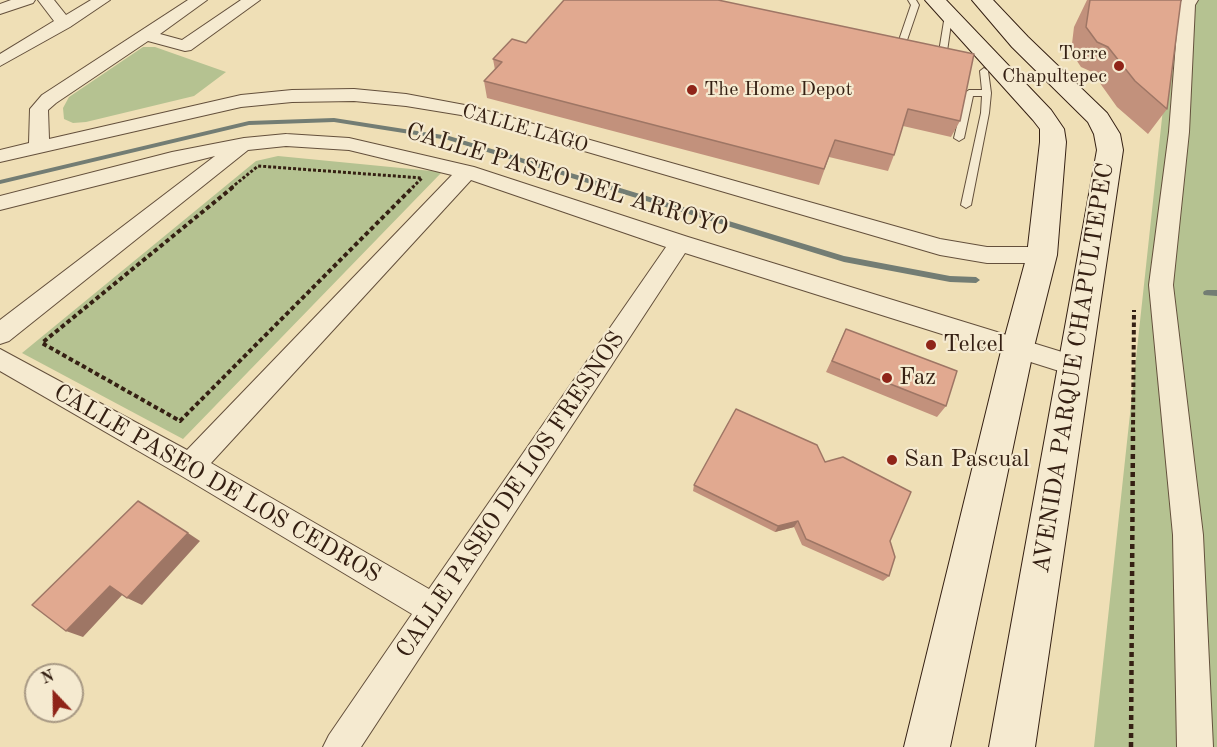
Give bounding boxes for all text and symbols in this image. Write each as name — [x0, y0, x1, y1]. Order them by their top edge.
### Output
place label: Torre Chapultepec — [1002, 42, 1107, 89]
marker: Torre Chapultepec — [1112, 59, 1126, 73]
place label: The Home Depot — [704, 78, 852, 102]
marker: The Home Depot — [685, 83, 699, 97]
street label: CALLE LAGO — [459, 100, 591, 158]
street label: CALLE PASEO DEL ARROYO — [402, 117, 732, 243]
street label: AVENIDA PARQUE CHAPULTEPEC — [1027, 161, 1121, 575]
street label: CALLE PASEO DE LOS FRESNOS — [391, 326, 631, 664]
place label: Telcel — [943, 331, 1004, 359]
marker: Telcel — [924, 338, 938, 352]
place label: Faz — [899, 364, 936, 392]
marker: Faz — [880, 371, 894, 385]
street label: CALLE PASEO DE LOS CEDROS — [48, 378, 386, 590]
place label: San Pascual — [904, 446, 1030, 474]
marker: San Pascual — [885, 453, 899, 467]
north arrow — [24, 663, 84, 723]
text: N — [39, 668, 57, 688]

